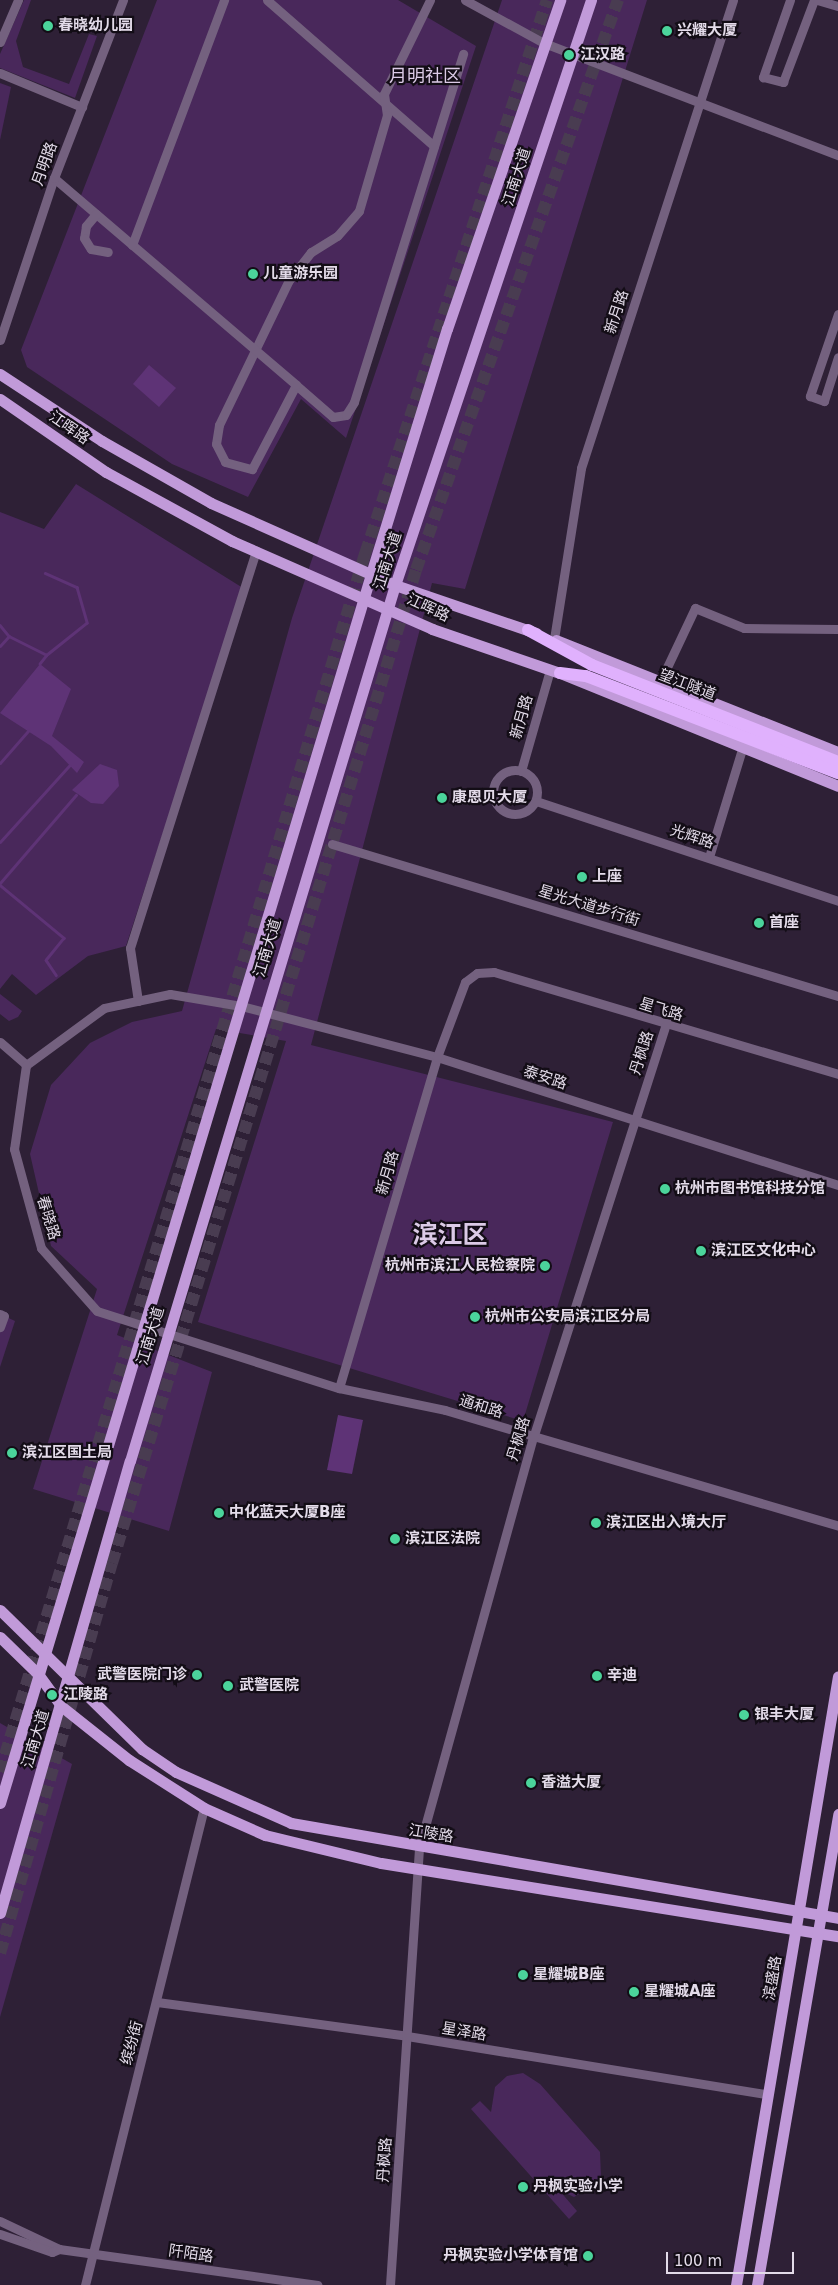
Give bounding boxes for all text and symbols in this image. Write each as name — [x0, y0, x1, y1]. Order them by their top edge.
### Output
place label: 春晓幼儿园 — [58, 17, 133, 35]
marker: 春晓幼儿园 — [42, 20, 54, 32]
place label: 兴耀大厦 — [677, 22, 737, 40]
marker: 兴耀大厦 — [661, 25, 673, 37]
place label: 江汉路 — [580, 46, 625, 64]
marker: 江汉路 — [562, 48, 576, 62]
district label: 月明社区 — [389, 65, 461, 87]
street label: 月明路 — [29, 140, 61, 188]
street label: 江南大道 — [499, 146, 535, 208]
place label: 儿童游乐园 — [263, 265, 338, 283]
marker: 儿童游乐园 — [247, 268, 259, 280]
street label: 新月路 — [601, 288, 633, 336]
street label: 江晖路 — [45, 408, 93, 448]
street label: 江南大道 — [370, 530, 406, 592]
street label: 江晖路 — [404, 590, 452, 626]
street label: 望江隧道 — [656, 666, 718, 704]
street label: 新月路 — [507, 693, 537, 741]
place label: 康恩贝大厦 — [452, 789, 527, 807]
marker: 康恩贝大厦 — [436, 792, 448, 804]
street label: 光辉路 — [668, 821, 716, 853]
place label: 上座 — [592, 868, 622, 886]
marker: 上座 — [576, 871, 588, 883]
street label: 星光大道步行街 — [536, 882, 642, 930]
place label: 首座 — [769, 914, 799, 932]
street label: 江南大道 — [251, 917, 285, 979]
marker: 首座 — [753, 917, 765, 929]
street label: 星飞路 — [637, 995, 685, 1025]
street label: 丹枫路 — [626, 1029, 658, 1077]
street label: 泰安路 — [521, 1062, 569, 1094]
street label: 新月路 — [373, 1149, 403, 1197]
place label: 杭州市图书馆科技分馆 — [675, 1180, 825, 1198]
marker: 杭州市图书馆科技分馆 — [659, 1183, 671, 1195]
street label: 春晓路 — [33, 1194, 63, 1242]
district label: 滨江区 — [413, 1220, 487, 1250]
place label: 滨江区文化中心 — [711, 1242, 816, 1260]
marker: 滨江区文化中心 — [695, 1245, 707, 1257]
place label: 杭州市滨江人民检察院 — [385, 1257, 535, 1275]
marker: 杭州市滨江人民检察院 — [539, 1260, 551, 1272]
street label: 江南大道 — [134, 1305, 168, 1367]
place label: 杭州市公安局滨江区分局 — [485, 1308, 650, 1326]
marker: 杭州市公安局滨江区分局 — [469, 1311, 481, 1323]
street label: 通和路 — [457, 1392, 505, 1422]
street label: 丹枫路 — [504, 1415, 534, 1463]
place label: 滨江区国土局 — [22, 1444, 112, 1462]
marker: 滨江区国土局 — [6, 1447, 18, 1459]
place label: 中化蓝天大厦B座 — [229, 1504, 345, 1522]
marker: 中化蓝天大厦B座 — [213, 1507, 225, 1519]
place label: 滨江区出入境大厅 — [606, 1514, 726, 1532]
marker: 滨江区出入境大厅 — [590, 1517, 602, 1529]
place label: 滨江区法院 — [405, 1530, 480, 1548]
marker: 滨江区法院 — [389, 1533, 401, 1545]
place label: 武警医院门诊 — [97, 1666, 187, 1684]
place label: 辛迪 — [607, 1667, 637, 1685]
marker: 武警医院门诊 — [191, 1669, 203, 1681]
marker: 辛迪 — [591, 1670, 603, 1682]
place label: 武警医院 — [239, 1677, 299, 1695]
marker: 武警医院 — [221, 1679, 235, 1693]
place label: 江陵路 — [63, 1686, 108, 1704]
marker: 江陵路 — [45, 1688, 59, 1702]
place label: 银丰大厦 — [754, 1706, 814, 1724]
street label: 江南大道 — [19, 1708, 53, 1770]
marker: 银丰大厦 — [738, 1709, 750, 1721]
place label: 香溢大厦 — [541, 1774, 601, 1792]
marker: 香溢大厦 — [525, 1777, 537, 1789]
street label: 江陵路 — [407, 1822, 455, 1846]
street label: 滨盛路 — [760, 1954, 786, 2002]
place label: 星耀城B座 — [533, 1966, 604, 1984]
marker: 星耀城B座 — [517, 1969, 529, 1981]
place label: 星耀城A座 — [644, 1983, 716, 2001]
marker: 星耀城A座 — [628, 1986, 640, 1998]
street label: 缤纷街 — [117, 2019, 147, 2067]
street label: 星泽路 — [440, 2020, 488, 2044]
street label: 丹枫路 — [374, 2137, 396, 2183]
place label: 丹枫实验小学 — [533, 2178, 623, 2196]
marker: 丹枫实验小学 — [517, 2181, 529, 2193]
street label: 阡陌路 — [167, 2242, 215, 2266]
scale bar — [668, 2242, 796, 2274]
place label: 丹枫实验小学体育馆 — [443, 2247, 578, 2265]
marker: 丹枫实验小学体育馆 — [582, 2250, 594, 2262]
text: 100 m — [674, 2252, 722, 2270]

